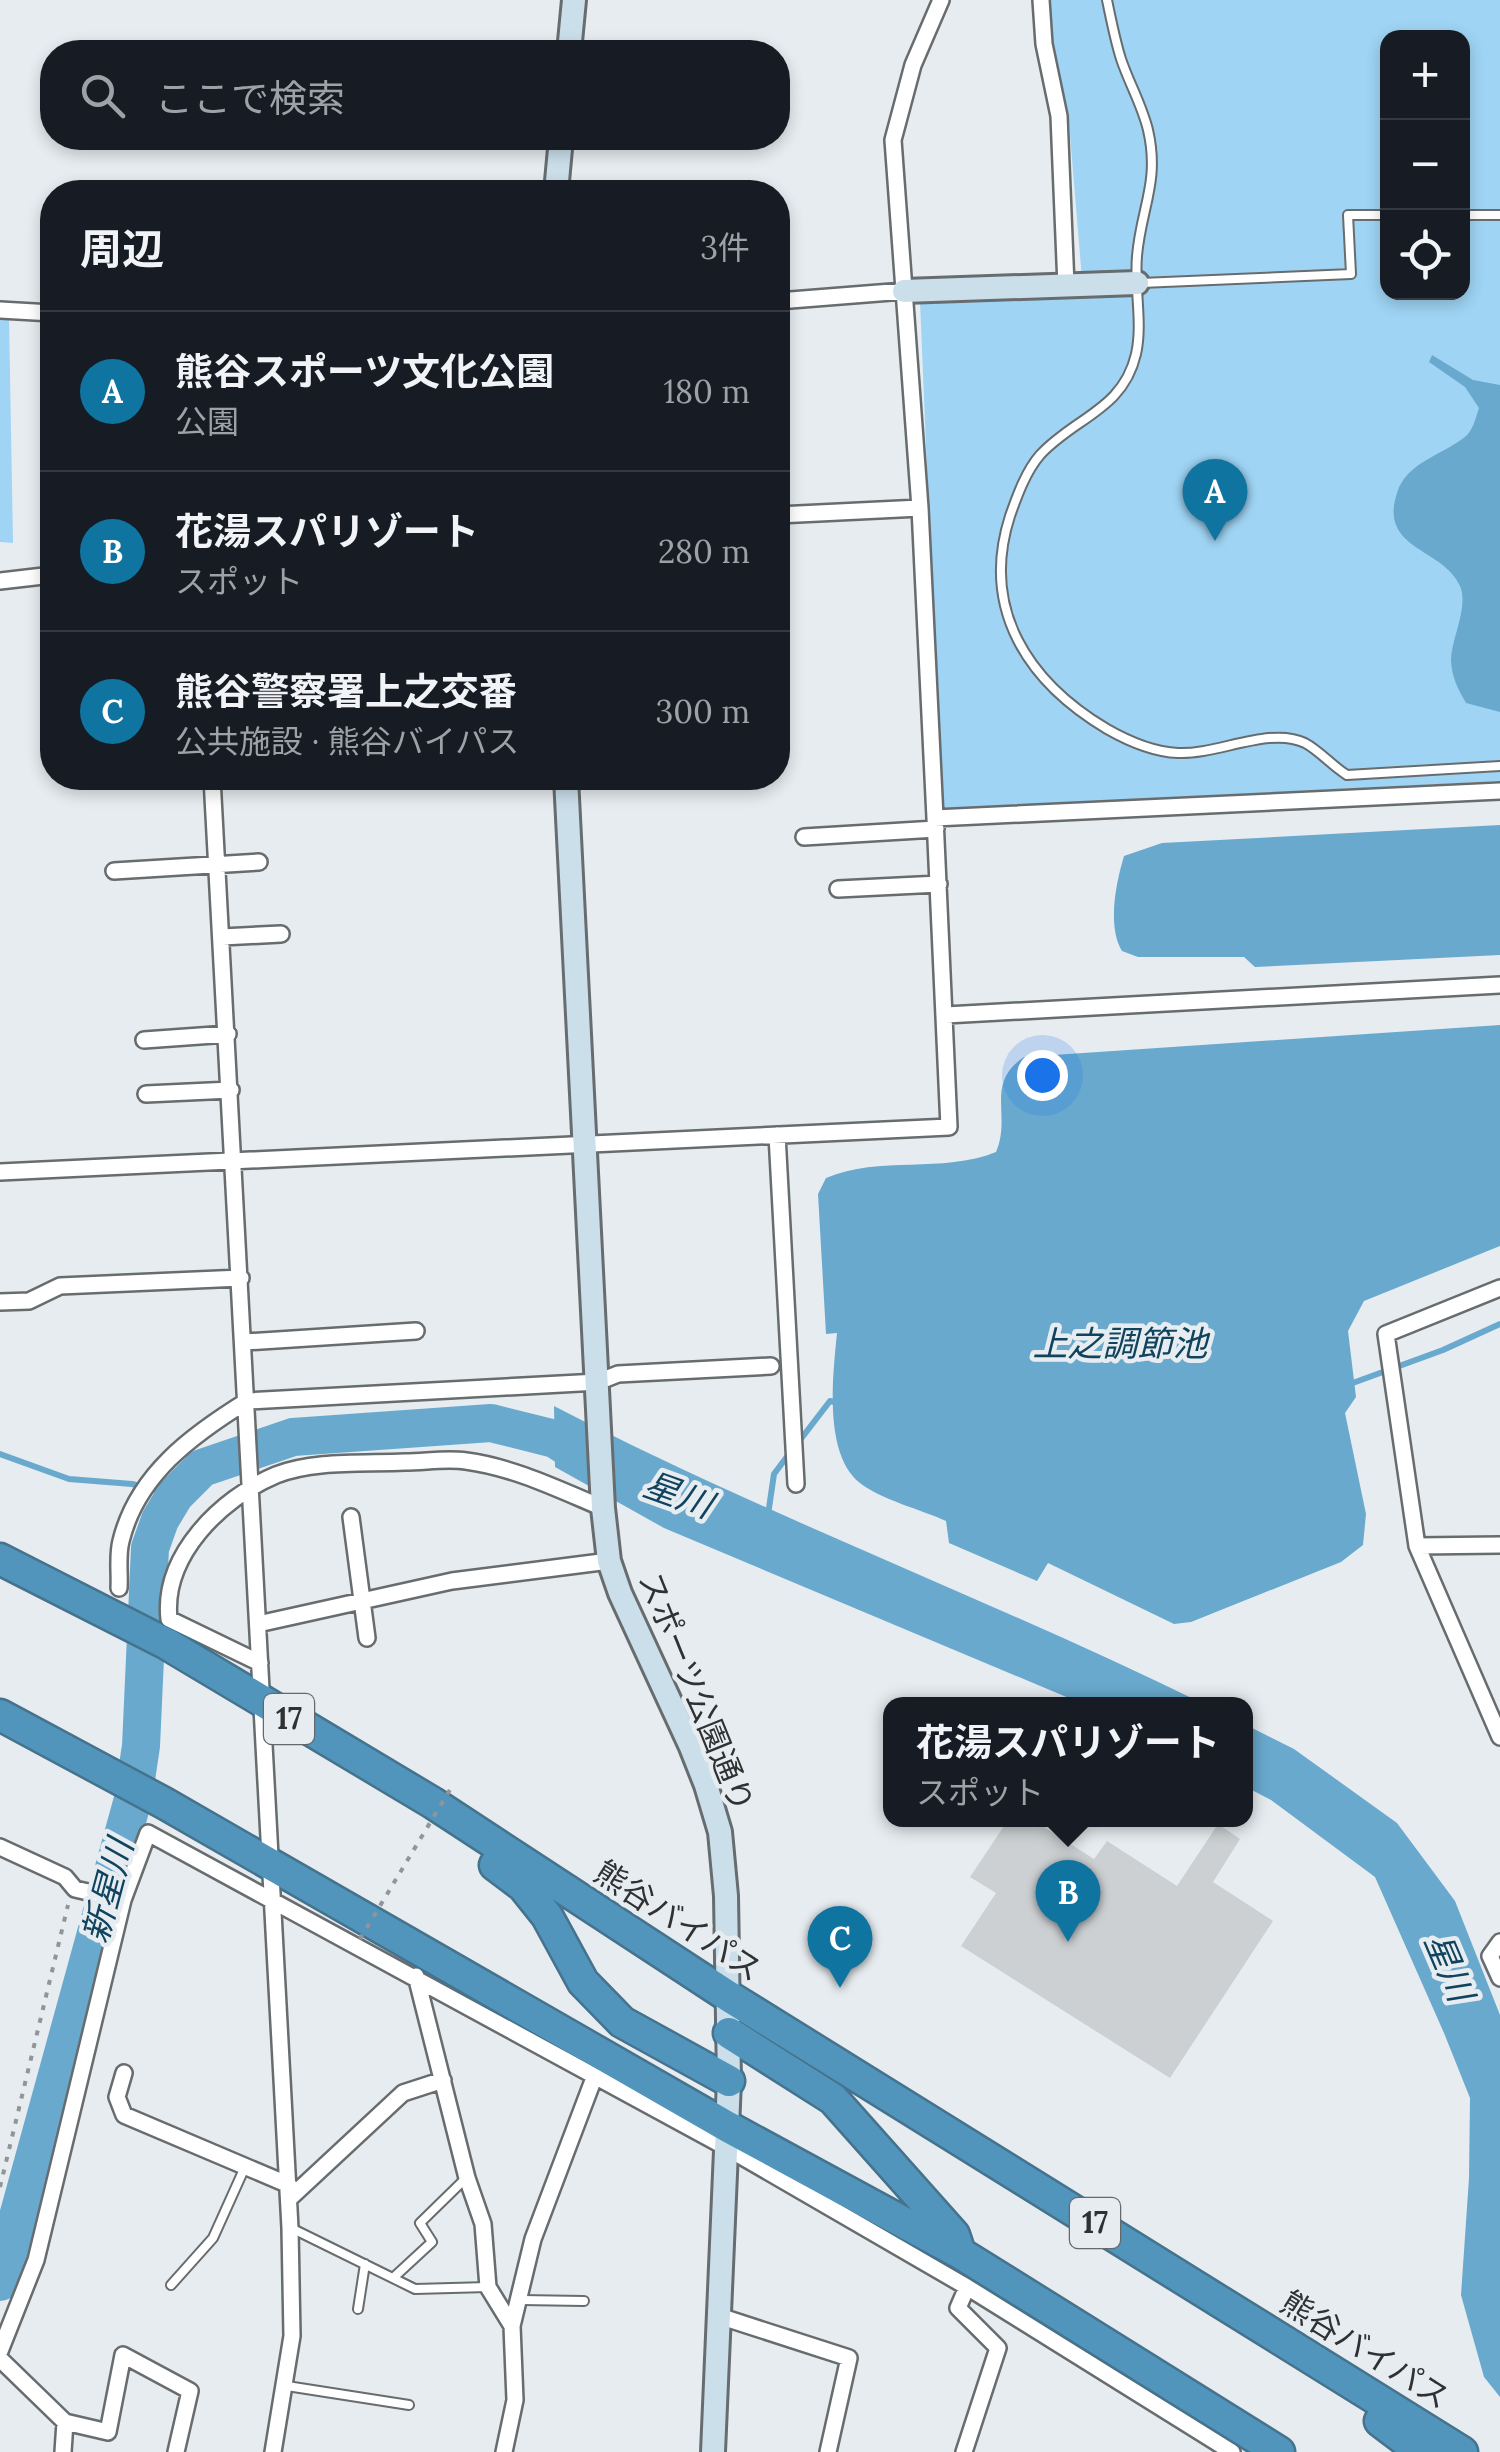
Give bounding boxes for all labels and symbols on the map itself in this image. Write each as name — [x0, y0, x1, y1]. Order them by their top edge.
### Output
pin: A — [1182, 458, 1248, 541]
your location — [1017, 1050, 1068, 1101]
water label: 上之調節池 — [1032, 1321, 1210, 1366]
water label: 星川 — [638, 1461, 723, 1529]
street label: スポーツ公園通り — [630, 1566, 763, 1818]
road number: 17 — [264, 1694, 314, 1744]
water label: 新星川 — [72, 1830, 144, 1947]
street label: 熊谷バイパス — [587, 1851, 770, 1990]
pin: B — [1036, 1860, 1100, 1942]
pin: C — [808, 1906, 872, 1988]
water label: 星川 — [1415, 1926, 1485, 2011]
road number: 17 — [1070, 2198, 1120, 2248]
street label: 熊谷バイパス — [1273, 2281, 1457, 2418]

